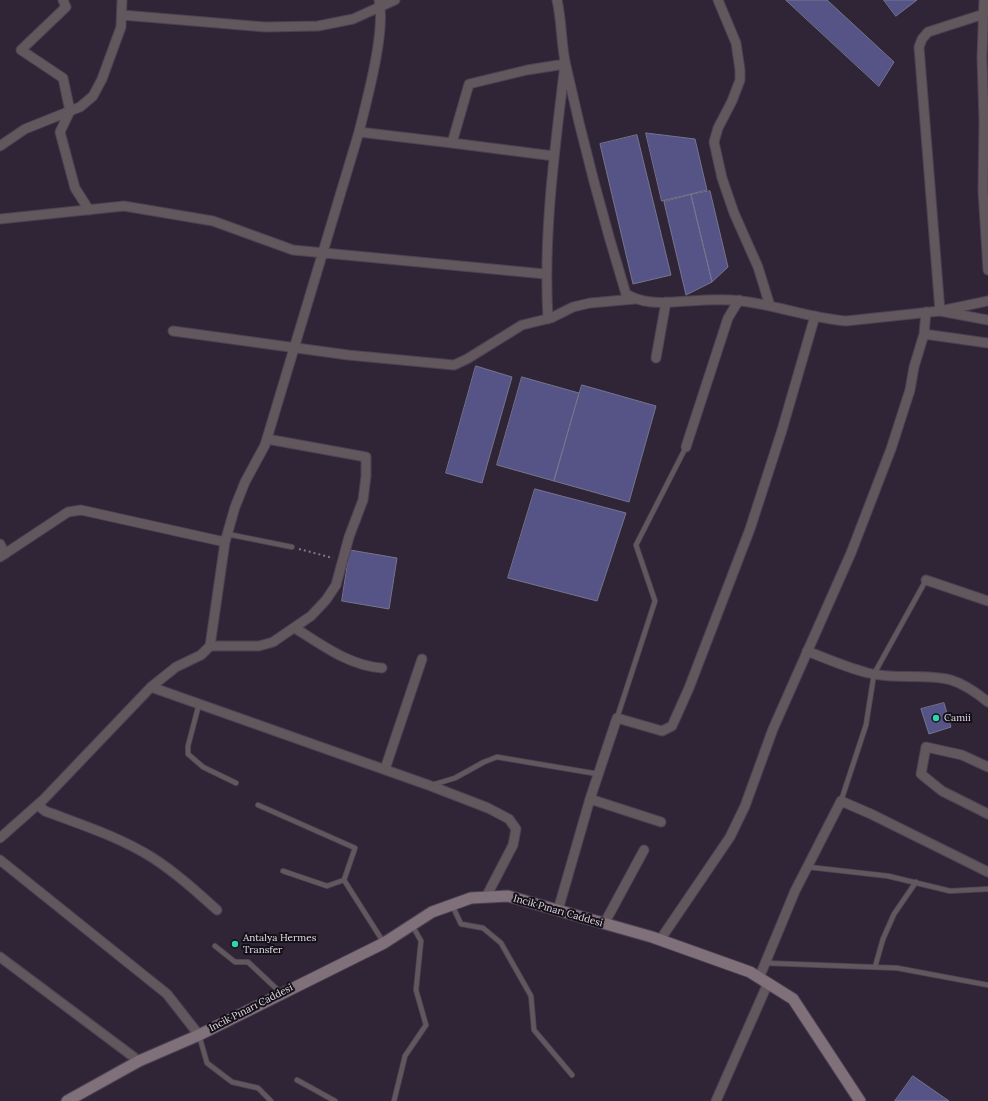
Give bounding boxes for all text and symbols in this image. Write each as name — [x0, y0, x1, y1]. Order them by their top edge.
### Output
place label: Camii — [944, 712, 971, 724]
marker: Camii — [931, 713, 941, 723]
street label: Incik Pınarı Caddesi — [512, 893, 604, 929]
place label: Antalya Hermes Transfer — [243, 932, 316, 956]
marker: Antalya Hermes Transfer — [230, 939, 240, 949]
street label: Incik Pınarı Caddesi — [207, 982, 295, 1034]

